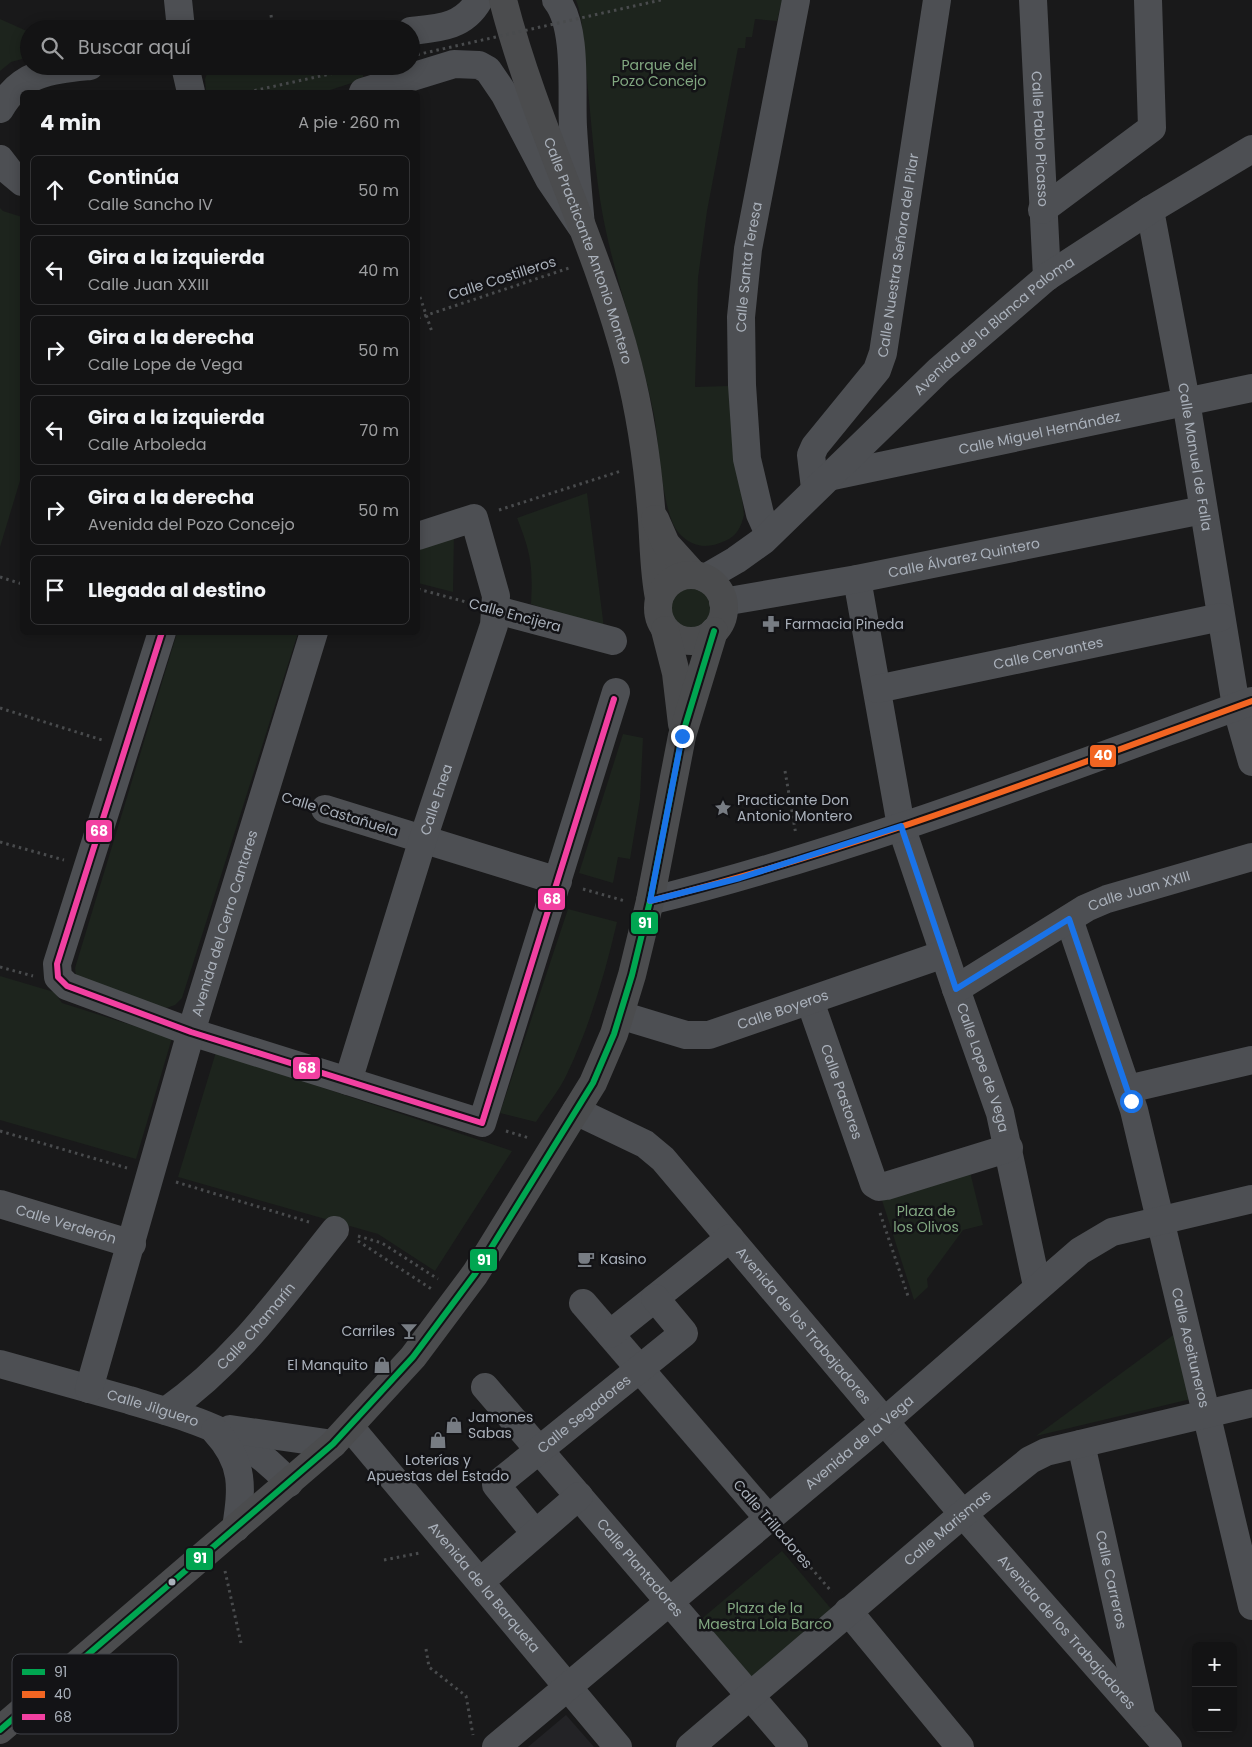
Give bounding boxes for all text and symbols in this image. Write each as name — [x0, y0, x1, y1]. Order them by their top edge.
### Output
search box — [20, 20, 420, 75]
icon: search — [38, 34, 66, 62]
text: Buscar aquí — [78, 34, 191, 61]
park label: Parque del Pozo Concejo — [612, 55, 706, 91]
street label: Calle Pablo Picasso — [1027, 70, 1053, 207]
text: 4 min — [40, 108, 101, 137]
text: A pie · 260 m — [298, 111, 400, 134]
street label: Calle Practicante Antonio Montero — [539, 134, 637, 366]
street label: Calle Nuestra Señora del Pilar — [872, 152, 923, 359]
text: Continúa — [88, 164, 179, 191]
icon: ahead — [41, 176, 69, 204]
text: 50 m — [358, 179, 399, 202]
text: Calle Sancho IV — [88, 193, 213, 216]
street label: Calle Santa Teresa — [731, 200, 767, 333]
text: Gira a la izquierda — [88, 244, 265, 271]
street label: Calle Costilleros — [446, 251, 558, 305]
street label: Avenida de la Blanca Paloma — [909, 252, 1079, 400]
icon: left — [41, 256, 69, 284]
text: 40 m — [358, 259, 399, 282]
text: Calle Juan XXIII — [88, 273, 209, 296]
text: Gira a la derecha — [88, 324, 254, 351]
icon: right — [41, 336, 69, 364]
text: 50 m — [358, 339, 399, 362]
text: Calle Lope de Vega — [88, 353, 243, 376]
street label: Calle Manuel de Falla — [1173, 381, 1217, 532]
text: Gira a la izquierda — [88, 404, 265, 431]
street label: Calle Miguel Hernández — [957, 406, 1122, 459]
icon: left — [41, 416, 69, 444]
text: 70 m — [359, 419, 399, 442]
text: Calle Arboleda — [88, 433, 207, 456]
text: Gira a la derecha — [88, 484, 254, 511]
icon: right — [41, 496, 69, 524]
text: 50 m — [358, 499, 399, 522]
text: Avenida del Pozo Concejo — [88, 513, 295, 536]
street label: Calle Álvarez Quintero — [886, 533, 1042, 583]
icon: arrive — [41, 576, 69, 604]
text: Llegada al destino — [88, 577, 266, 604]
street label: Calle Encijera — [467, 593, 563, 637]
pharmacy icon: Farmacia Pineda — [761, 614, 781, 634]
place label: Farmacia Pineda — [785, 614, 904, 634]
street label: Calle Cervantes — [992, 632, 1105, 674]
route end — [671, 725, 694, 748]
line badge: 40 — [1089, 744, 1117, 768]
text: 40 — [1094, 745, 1112, 765]
street label: Calle Enea — [415, 761, 457, 838]
street label: Calle Castañuela — [279, 787, 401, 841]
place label: Practicante Don Antonio Montero — [737, 790, 853, 826]
place icon: Practicante Don Antonio Montero — [713, 798, 733, 818]
line badge: 68 — [85, 819, 113, 843]
text: 68 — [90, 821, 108, 841]
street label: Avenida del Cerro Cantares — [186, 828, 263, 1019]
street label: Calle Juan XXIII — [1085, 865, 1192, 916]
line badge: 68 — [537, 887, 566, 911]
text: 68 — [543, 889, 561, 909]
line badge: 91 — [630, 911, 659, 935]
text: 91 — [638, 913, 652, 933]
street label: Calle Boyeros — [734, 985, 831, 1035]
street label: Calle Lope de Vega — [952, 1000, 1014, 1134]
street label: Calle Pastores — [816, 1041, 868, 1142]
line badge: 68 — [292, 1056, 321, 1080]
text: 68 — [298, 1058, 316, 1078]
route start — [1120, 1090, 1143, 1113]
street label: Calle Verderón — [13, 1199, 119, 1249]
park label: Plaza de los Olivos — [893, 1201, 959, 1237]
street label: Avenida de los Trabajadores — [731, 1243, 876, 1409]
line badge: 91 — [469, 1248, 498, 1272]
cafe icon: Kasino — [576, 1249, 596, 1269]
place label: Kasino — [600, 1249, 647, 1269]
text: 91 — [477, 1250, 491, 1270]
street label: Calle Chamarín — [212, 1278, 300, 1374]
street label: Calle Aceituneros — [1167, 1285, 1214, 1410]
place label: Carriles — [341, 1321, 395, 1341]
bar icon: Carriles — [399, 1321, 419, 1341]
place label: El Manquito — [287, 1355, 368, 1375]
shop icon: El Manquito — [372, 1355, 392, 1375]
street label: Calle Segadores — [533, 1370, 635, 1458]
street label: Calle Jilguero — [105, 1384, 202, 1431]
street label: Avenida de la Vega — [800, 1391, 918, 1494]
place label: Jamones Sabas — [468, 1407, 533, 1443]
shop icon: Jamones Sabas — [444, 1415, 464, 1435]
shop icon: Loterías y Apuestas del Estado — [428, 1430, 448, 1450]
place label: Loterías y Apuestas del Estado — [367, 1450, 509, 1486]
street label: Calle Trilladores — [729, 1475, 817, 1573]
street label: Calle Marismas — [899, 1485, 995, 1570]
street label: Calle Plantadores — [592, 1514, 688, 1621]
street label: Avenida de la Barqueta — [424, 1518, 545, 1657]
street label: Calle Carreros — [1091, 1528, 1132, 1631]
line badge: 91 — [185, 1547, 214, 1571]
text: 91 — [193, 1548, 207, 1568]
street label: Avenida de los Trabajadores — [993, 1550, 1141, 1714]
unlabelled marker — [167, 1577, 177, 1587]
park label: Plaza de la Maestra Lola Barco — [698, 1598, 832, 1634]
map controls — [1192, 1642, 1237, 1732]
button: + — [1192, 1642, 1237, 1687]
legend — [12, 1654, 178, 1734]
text: 91 — [54, 1662, 67, 1682]
text: 40 — [54, 1684, 72, 1704]
button: − — [1192, 1687, 1237, 1732]
text: 68 — [54, 1707, 72, 1727]

